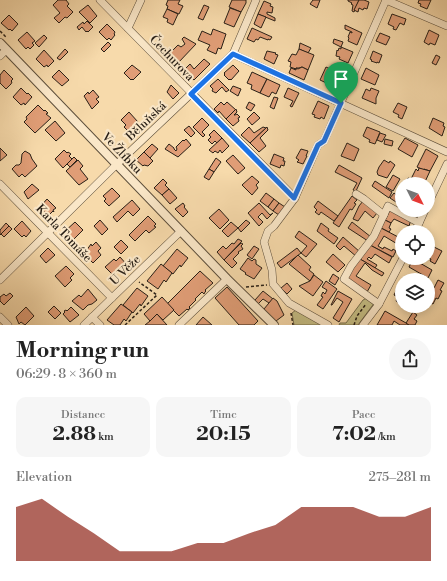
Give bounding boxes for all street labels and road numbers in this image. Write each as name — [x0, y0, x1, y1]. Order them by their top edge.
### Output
street label: Čechurova — [146, 31, 199, 85]
street label: Běluňská — [122, 98, 170, 145]
street label: Ve Žlíbku — [98, 127, 147, 177]
street label: Karla Tomáše — [32, 201, 95, 265]
street label: U Věže — [107, 252, 144, 289]

